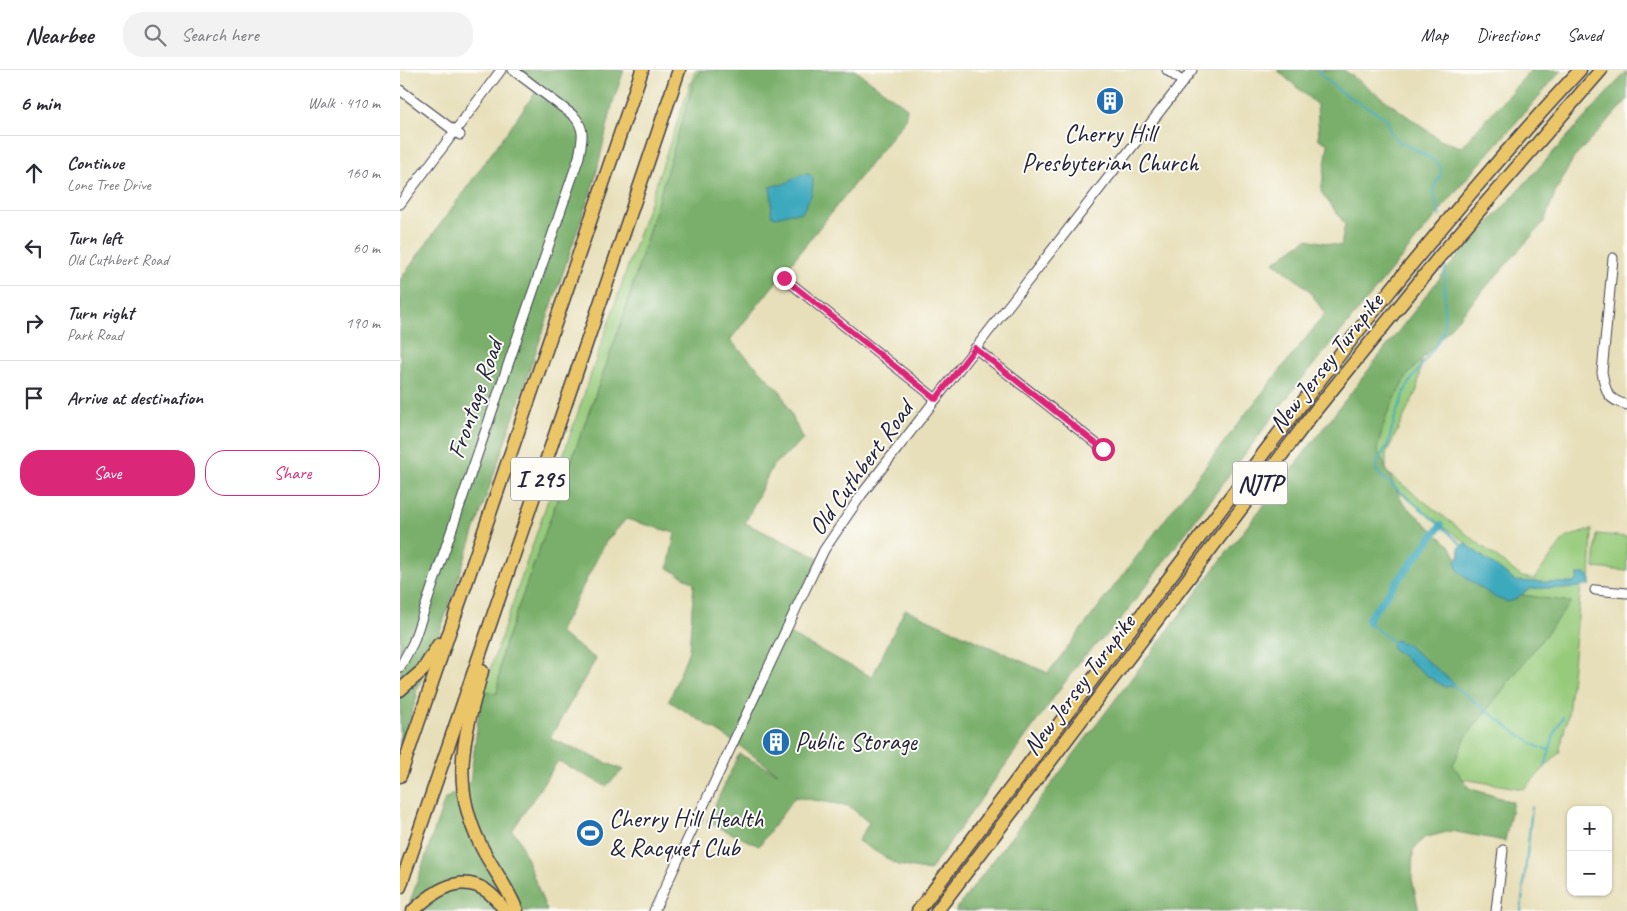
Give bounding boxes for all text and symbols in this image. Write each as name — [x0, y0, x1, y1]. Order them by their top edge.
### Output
search box — [123, 12, 473, 57]
text: Nearbee — [25, 20, 93, 50]
icon: search — [141, 21, 169, 49]
text: Search here — [181, 23, 259, 47]
text: Map — [1421, 24, 1448, 46]
text: Directions — [1476, 24, 1539, 46]
text: Saved — [1567, 24, 1602, 46]
building icon: Cherry Hill Presbyterian Church — [1095, 86, 1125, 116]
text: 6 min — [20, 90, 61, 116]
text: Walk · 410 m — [308, 93, 380, 113]
place label: Cherry Hill Presbyterian Church — [1022, 118, 1200, 179]
text: Continue — [67, 151, 124, 175]
icon: ahead — [20, 159, 48, 187]
text: 160 m — [346, 163, 380, 183]
text: Lone Tree Drive — [67, 175, 151, 195]
text: Turn left — [67, 226, 122, 250]
icon: left — [20, 234, 48, 262]
text: 60 m — [353, 238, 380, 258]
text: Old Cuthbert Road — [67, 250, 169, 270]
route end — [773, 267, 796, 290]
street label: New Jersey Turnpike — [1262, 285, 1392, 439]
text: Turn right — [67, 301, 134, 325]
icon: right — [20, 309, 48, 337]
text: 190 m — [346, 313, 380, 333]
text: Park Road — [67, 325, 123, 345]
street label: Frontage Road — [440, 332, 512, 463]
icon: arrive — [20, 384, 48, 412]
text: Arrive at destination — [67, 386, 203, 410]
street label: Old Cuthbert Road — [801, 391, 923, 542]
route start — [1092, 438, 1115, 461]
button: Save — [20, 450, 195, 496]
button: Share — [205, 450, 380, 496]
road number: I 295 — [511, 458, 569, 500]
road number: NJTP — [1232, 462, 1288, 504]
street label: New Jersey Turnpike — [1016, 607, 1144, 762]
place label: Public Storage — [795, 726, 919, 758]
building icon: Public Storage — [761, 727, 791, 757]
place label: Cherry Hill Health & Racquet Club — [609, 803, 764, 864]
map controls — [1567, 806, 1612, 896]
button: + — [1567, 806, 1612, 851]
sports icon: Cherry Hill Health & Racquet Club — [575, 818, 605, 848]
button: − — [1567, 851, 1612, 896]

